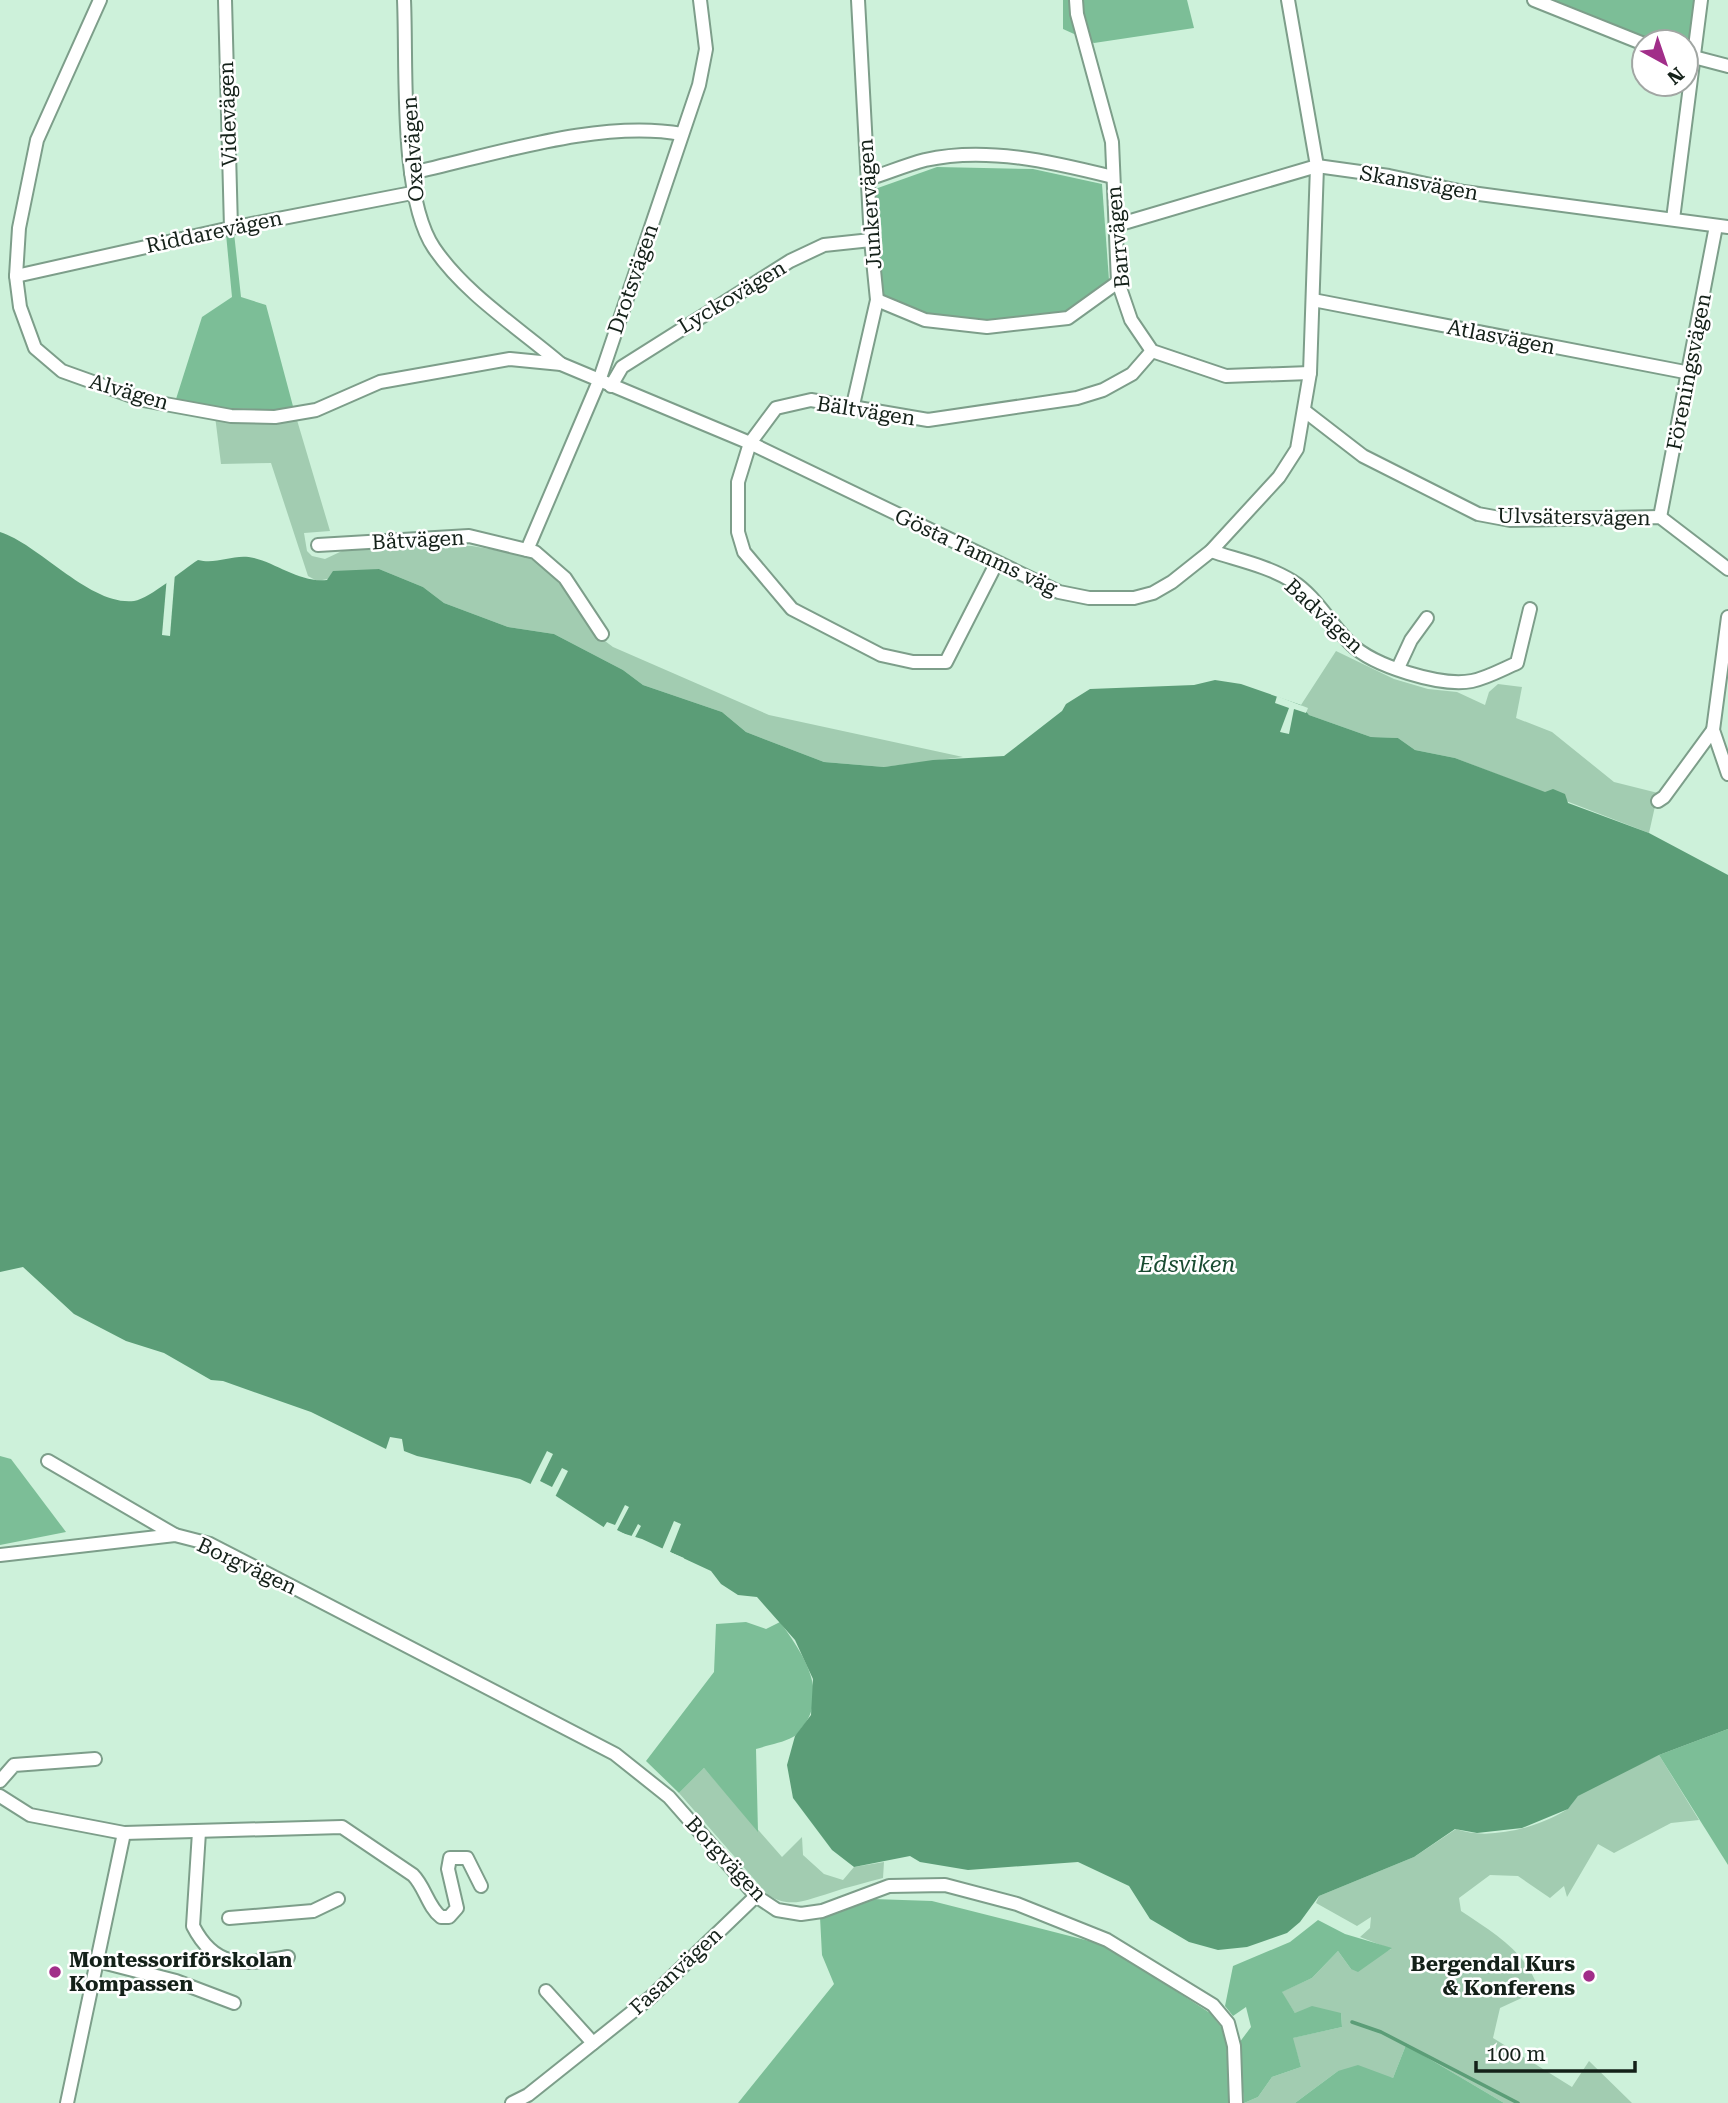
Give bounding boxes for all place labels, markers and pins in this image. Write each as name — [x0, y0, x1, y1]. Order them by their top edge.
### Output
place label: Montessoriförskolan Kompassen — [69, 1948, 292, 1996]
place label: Bergendal Kurs & Konferens — [1410, 1952, 1575, 2000]
marker: Montessoriförskolan Kompassen — [47, 1964, 63, 1980]
marker: Bergendal Kurs & Konferens — [1581, 1968, 1597, 1984]

